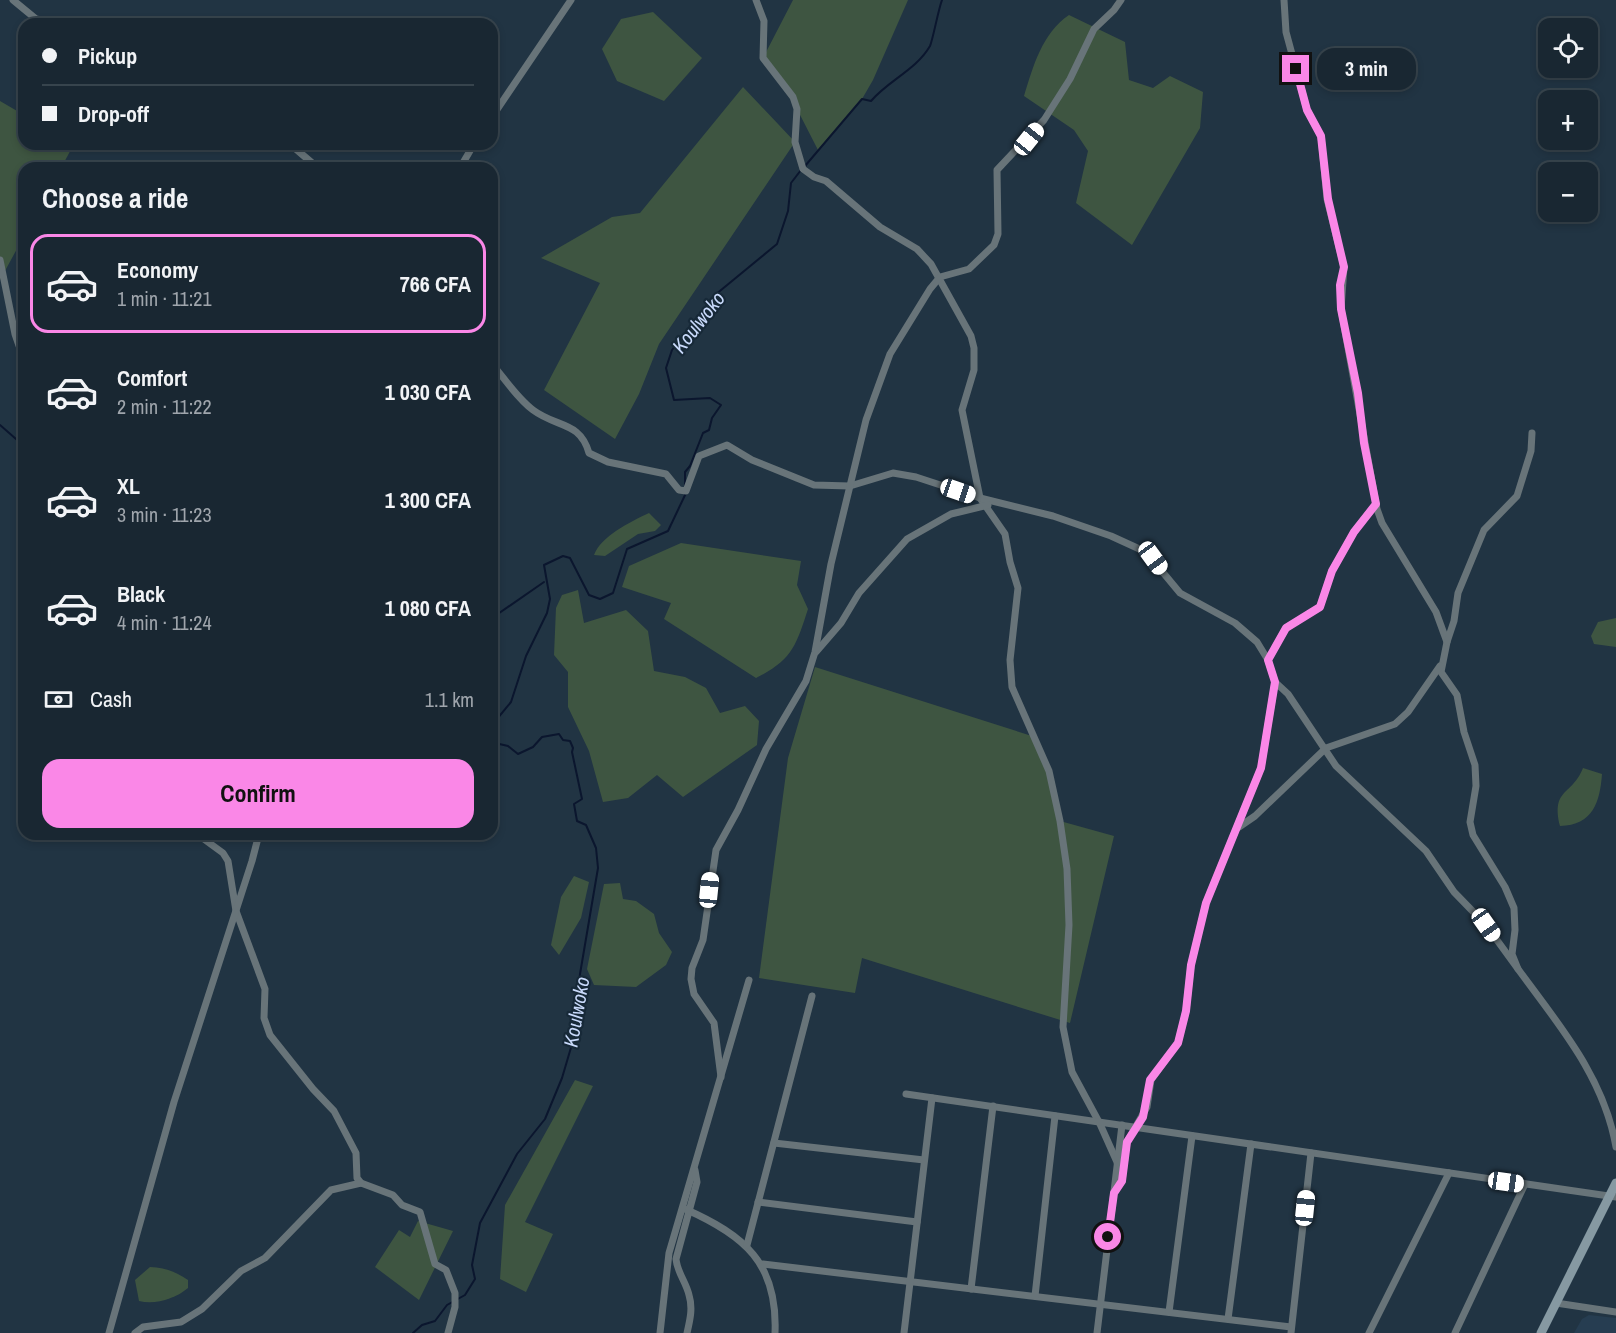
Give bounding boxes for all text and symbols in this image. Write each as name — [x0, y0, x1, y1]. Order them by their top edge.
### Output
map controls — [1538, 18, 1598, 222]
button: locate — [1538, 18, 1598, 78]
text: Pickup — [78, 41, 137, 71]
callout: 3 min — [1317, 48, 1416, 90]
route end — [1282, 55, 1309, 82]
text: 3 min — [1345, 55, 1388, 82]
button: + — [1538, 90, 1598, 150]
text: Drop-off — [78, 99, 149, 129]
car — [1011, 119, 1047, 159]
button: − — [1538, 162, 1598, 222]
text: Choose a ride — [42, 180, 188, 216]
text: Economy — [117, 255, 198, 285]
icon: car — [45, 257, 99, 311]
text: 766 CFA — [400, 269, 471, 299]
text: 1 min · 11:21 — [117, 285, 212, 312]
water label: Koulwoko — [665, 286, 731, 358]
text: Comfort — [117, 363, 187, 393]
icon: car — [45, 365, 99, 419]
text: 1 030 CFA — [385, 377, 471, 407]
text: 2 min · 11:22 — [117, 393, 212, 420]
text: XL — [117, 471, 140, 501]
icon: car — [45, 473, 99, 527]
car — [938, 477, 978, 505]
text: 1 300 CFA — [385, 485, 471, 515]
text: 3 min · 11:23 — [117, 501, 212, 528]
car — [1135, 538, 1171, 578]
text: Black — [117, 579, 165, 609]
icon: car — [45, 581, 99, 635]
text: 1 080 CFA — [385, 593, 471, 623]
text: 4 min · 11:24 — [117, 609, 212, 636]
icon: cash — [42, 683, 75, 716]
text: Cash — [90, 684, 132, 714]
text: 1.1 km — [425, 686, 474, 713]
button: Confirm — [42, 759, 474, 828]
car — [698, 871, 720, 909]
car — [1468, 905, 1504, 945]
water label: Koulwoko — [557, 975, 595, 1049]
car — [1487, 1171, 1525, 1193]
car — [1294, 1189, 1316, 1227]
route start — [1094, 1223, 1121, 1250]

